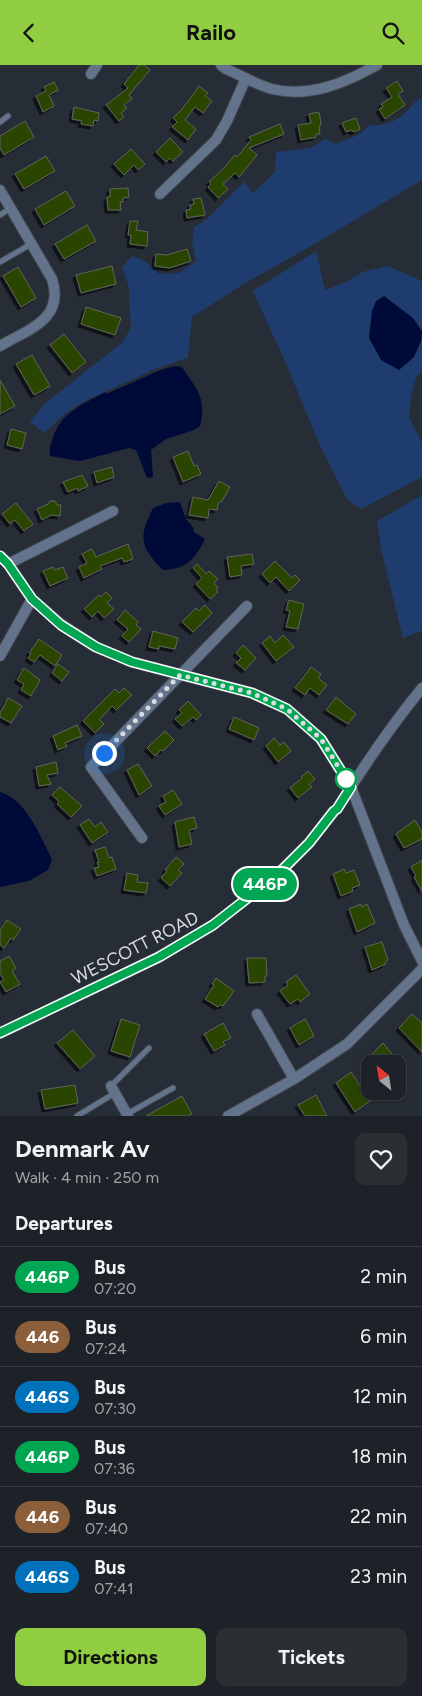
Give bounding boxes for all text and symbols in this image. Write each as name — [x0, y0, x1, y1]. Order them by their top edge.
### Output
icon: back — [15, 19, 43, 47]
text: Railo — [186, 19, 236, 46]
icon: search — [379, 19, 407, 47]
your location — [92, 741, 117, 766]
unlabelled marker — [335, 768, 357, 790]
line badge: 446P — [230, 868, 300, 900]
text: 446P — [243, 873, 287, 895]
street label: WESCOTT ROAD — [68, 906, 202, 990]
north arrow — [361, 1055, 406, 1100]
map controls — [361, 1055, 406, 1100]
button: heart — [355, 1133, 407, 1185]
text: Denmark Av — [15, 1134, 150, 1163]
text: Walk · 4 min · 250 m — [15, 1168, 159, 1187]
text: Departures — [15, 1212, 113, 1235]
text: Bus — [94, 1256, 125, 1279]
text: 2 min — [361, 1265, 407, 1288]
text: 446P — [25, 1266, 69, 1288]
text: 07:20 — [94, 1279, 136, 1298]
text: Bus — [85, 1316, 116, 1339]
text: 6 min — [360, 1325, 407, 1348]
text: 446 — [26, 1326, 59, 1348]
text: 07:24 — [85, 1339, 127, 1358]
text: Bus — [94, 1376, 125, 1399]
text: 12 min — [353, 1385, 407, 1408]
text: 446S — [25, 1386, 69, 1408]
text: 07:30 — [94, 1399, 136, 1418]
text: Bus — [94, 1436, 125, 1459]
text: 18 min — [352, 1445, 407, 1468]
text: 446P — [25, 1446, 69, 1468]
text: 07:36 — [94, 1459, 135, 1478]
text: Bus — [85, 1496, 116, 1519]
text: 22 min — [350, 1505, 407, 1528]
text: 446 — [26, 1506, 59, 1528]
text: 07:40 — [85, 1519, 128, 1538]
text: Bus — [94, 1556, 125, 1579]
text: 23 min — [350, 1565, 407, 1588]
text: 446S — [25, 1566, 69, 1588]
text: 07:41 — [94, 1579, 134, 1598]
button: Directions — [15, 1628, 206, 1686]
button: Tickets — [216, 1628, 407, 1686]

